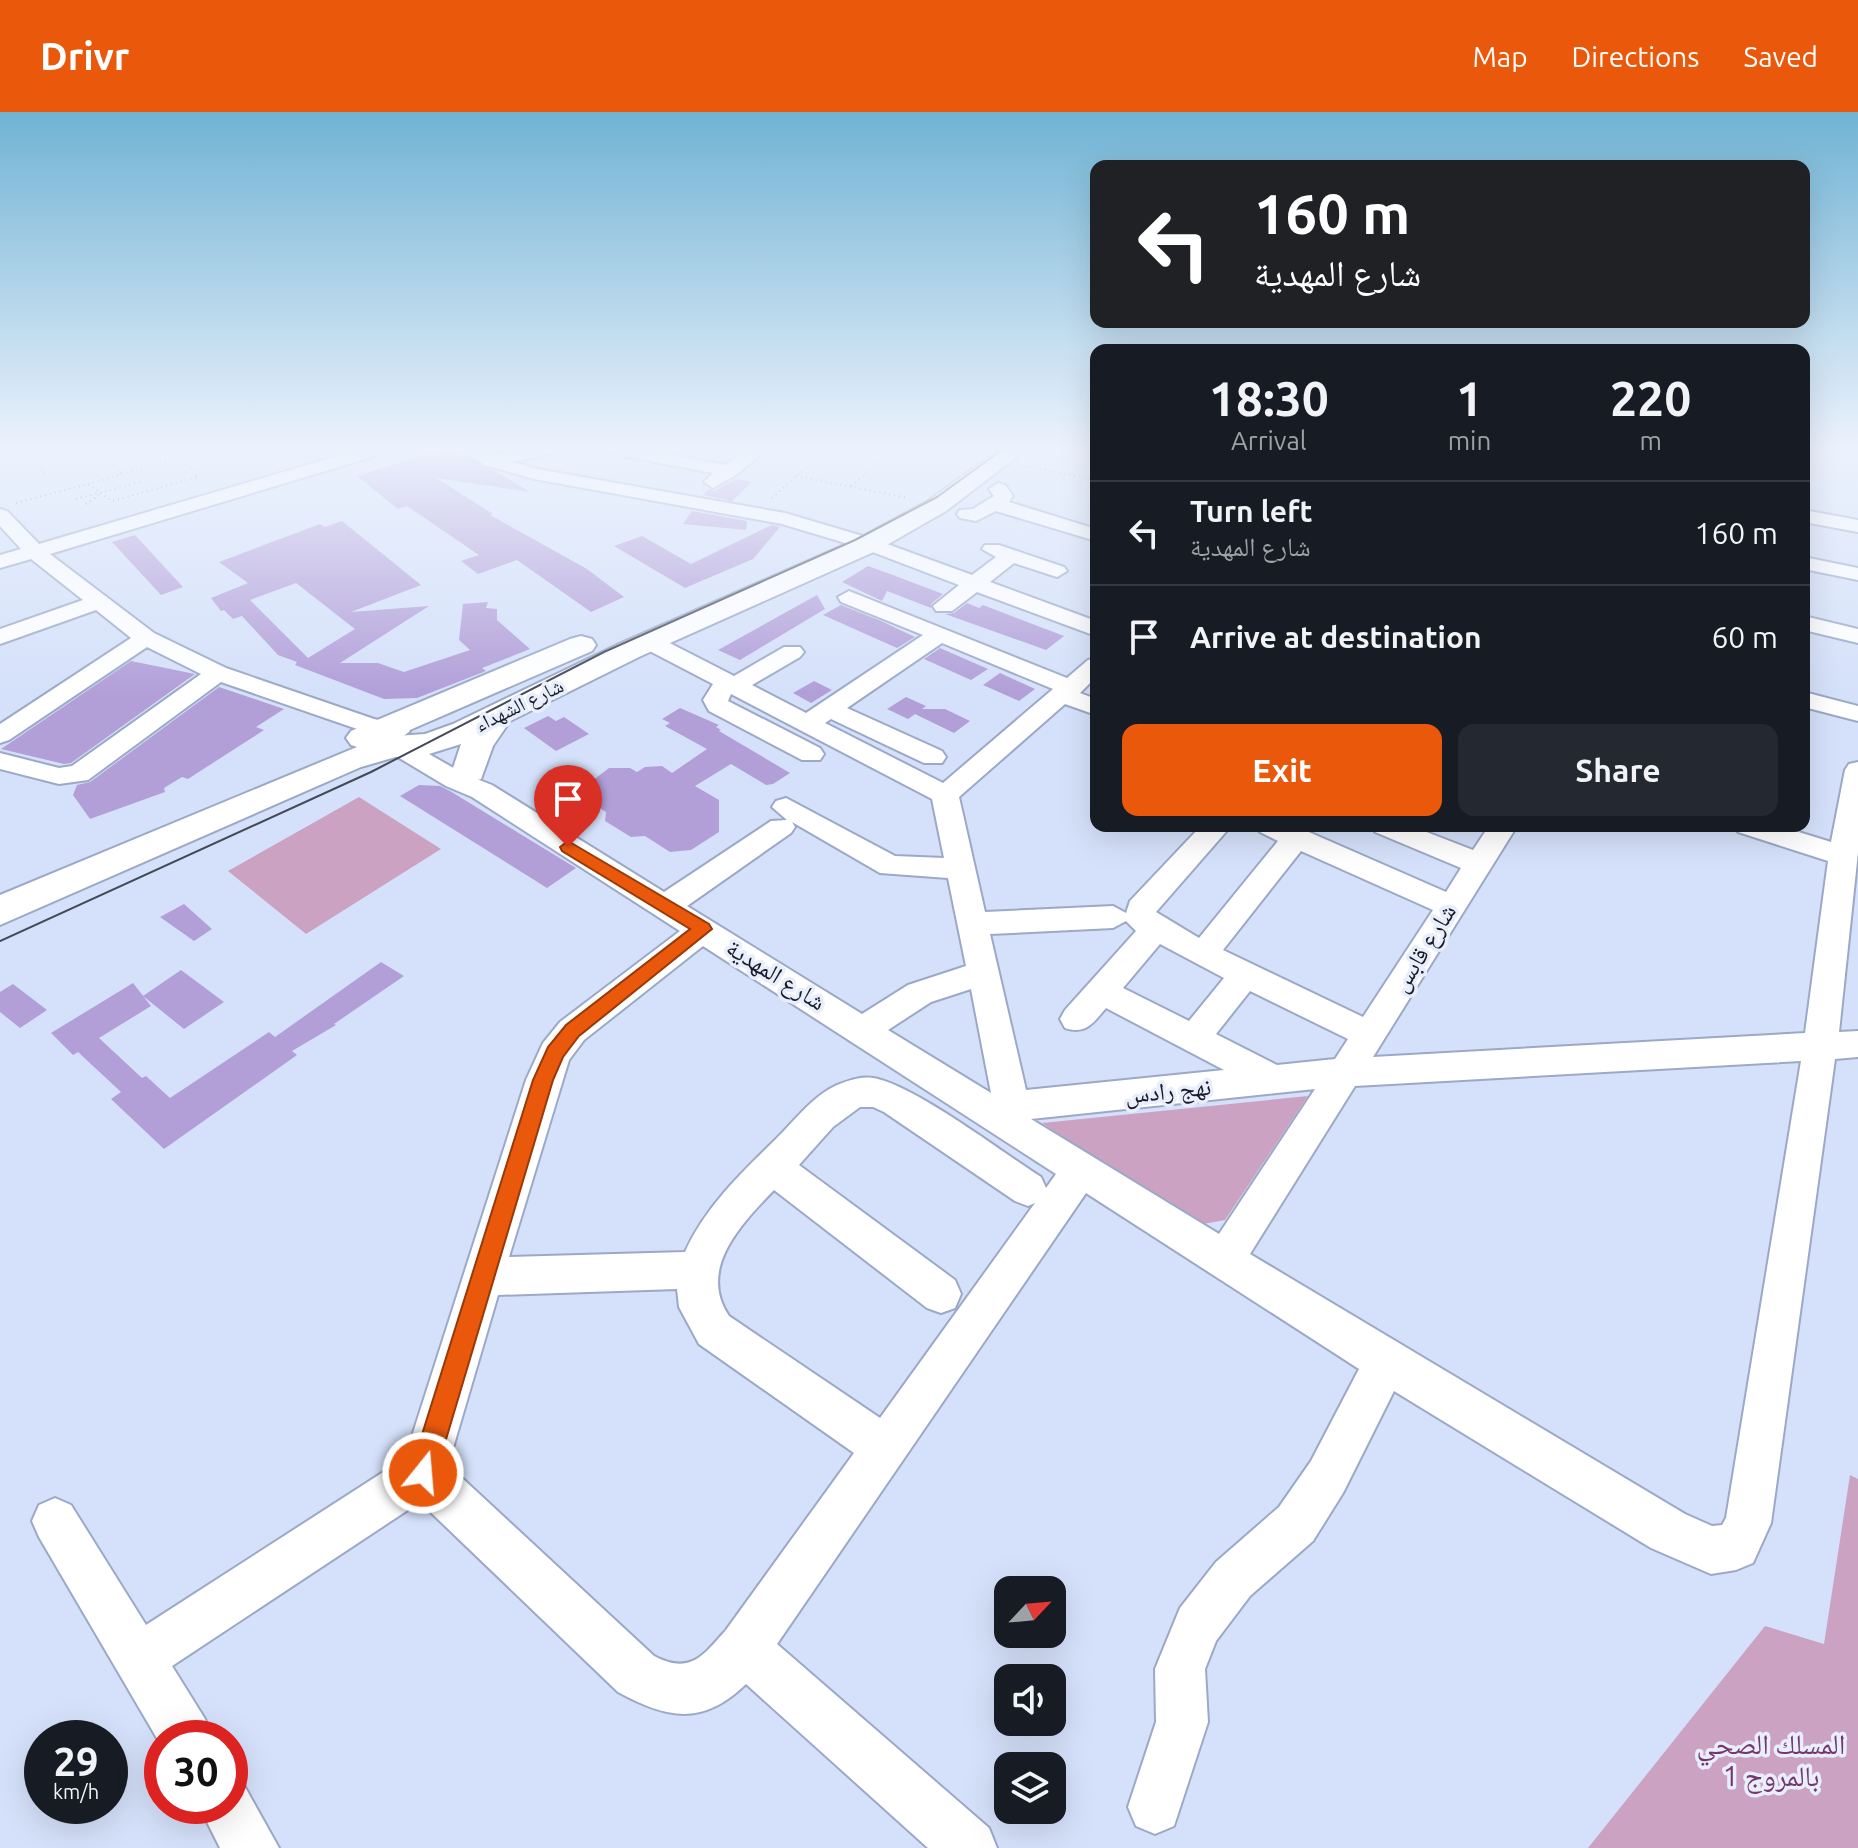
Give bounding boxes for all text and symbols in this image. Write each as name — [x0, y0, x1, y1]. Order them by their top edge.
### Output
text: Drivr — [40, 35, 129, 77]
text: Map — [1472, 41, 1528, 72]
text: Directions — [1572, 41, 1699, 72]
text: Saved — [1743, 41, 1818, 72]
text: 160 m — [1254, 182, 1410, 245]
icon: left — [1122, 192, 1226, 296]
text: شارع المهدية — [1254, 252, 1421, 293]
text: 18:30 — [1209, 371, 1329, 425]
text: 1 — [1456, 371, 1483, 425]
text: 220 — [1610, 371, 1691, 425]
text: Arrival — [1231, 426, 1307, 455]
text: min — [1448, 426, 1491, 455]
text: m — [1639, 426, 1662, 455]
text: Turn left — [1190, 494, 1312, 528]
icon: left — [1122, 511, 1166, 555]
text: 160 m — [1694, 516, 1778, 550]
text: شارع المهدية — [1190, 532, 1311, 561]
icon: arrive — [1122, 615, 1166, 659]
text: Arrive at destination — [1190, 620, 1482, 654]
text: 60 m — [1711, 620, 1778, 654]
street label: شارع الشهداء — [471, 673, 568, 738]
button: Exit — [1122, 724, 1442, 816]
button: Share — [1458, 724, 1778, 816]
pin — [534, 765, 602, 847]
icon: arrive — [546, 777, 590, 821]
street label: شارع قابس — [1386, 899, 1463, 998]
street label: شارع المهدية — [721, 934, 831, 1017]
street label: نهج رادس — [1124, 1073, 1213, 1110]
position arrow — [381, 1431, 465, 1515]
north arrow — [994, 1576, 1066, 1648]
map controls — [994, 1576, 1066, 1824]
button: sound — [994, 1664, 1066, 1736]
speed limit sign: 30 — [144, 1720, 248, 1824]
park label: المسلك الصحي بالمروج 1 — [1697, 1728, 1845, 1794]
text: 29 — [53, 1739, 99, 1784]
button: layers — [994, 1752, 1066, 1824]
text: km/h — [53, 1780, 99, 1803]

